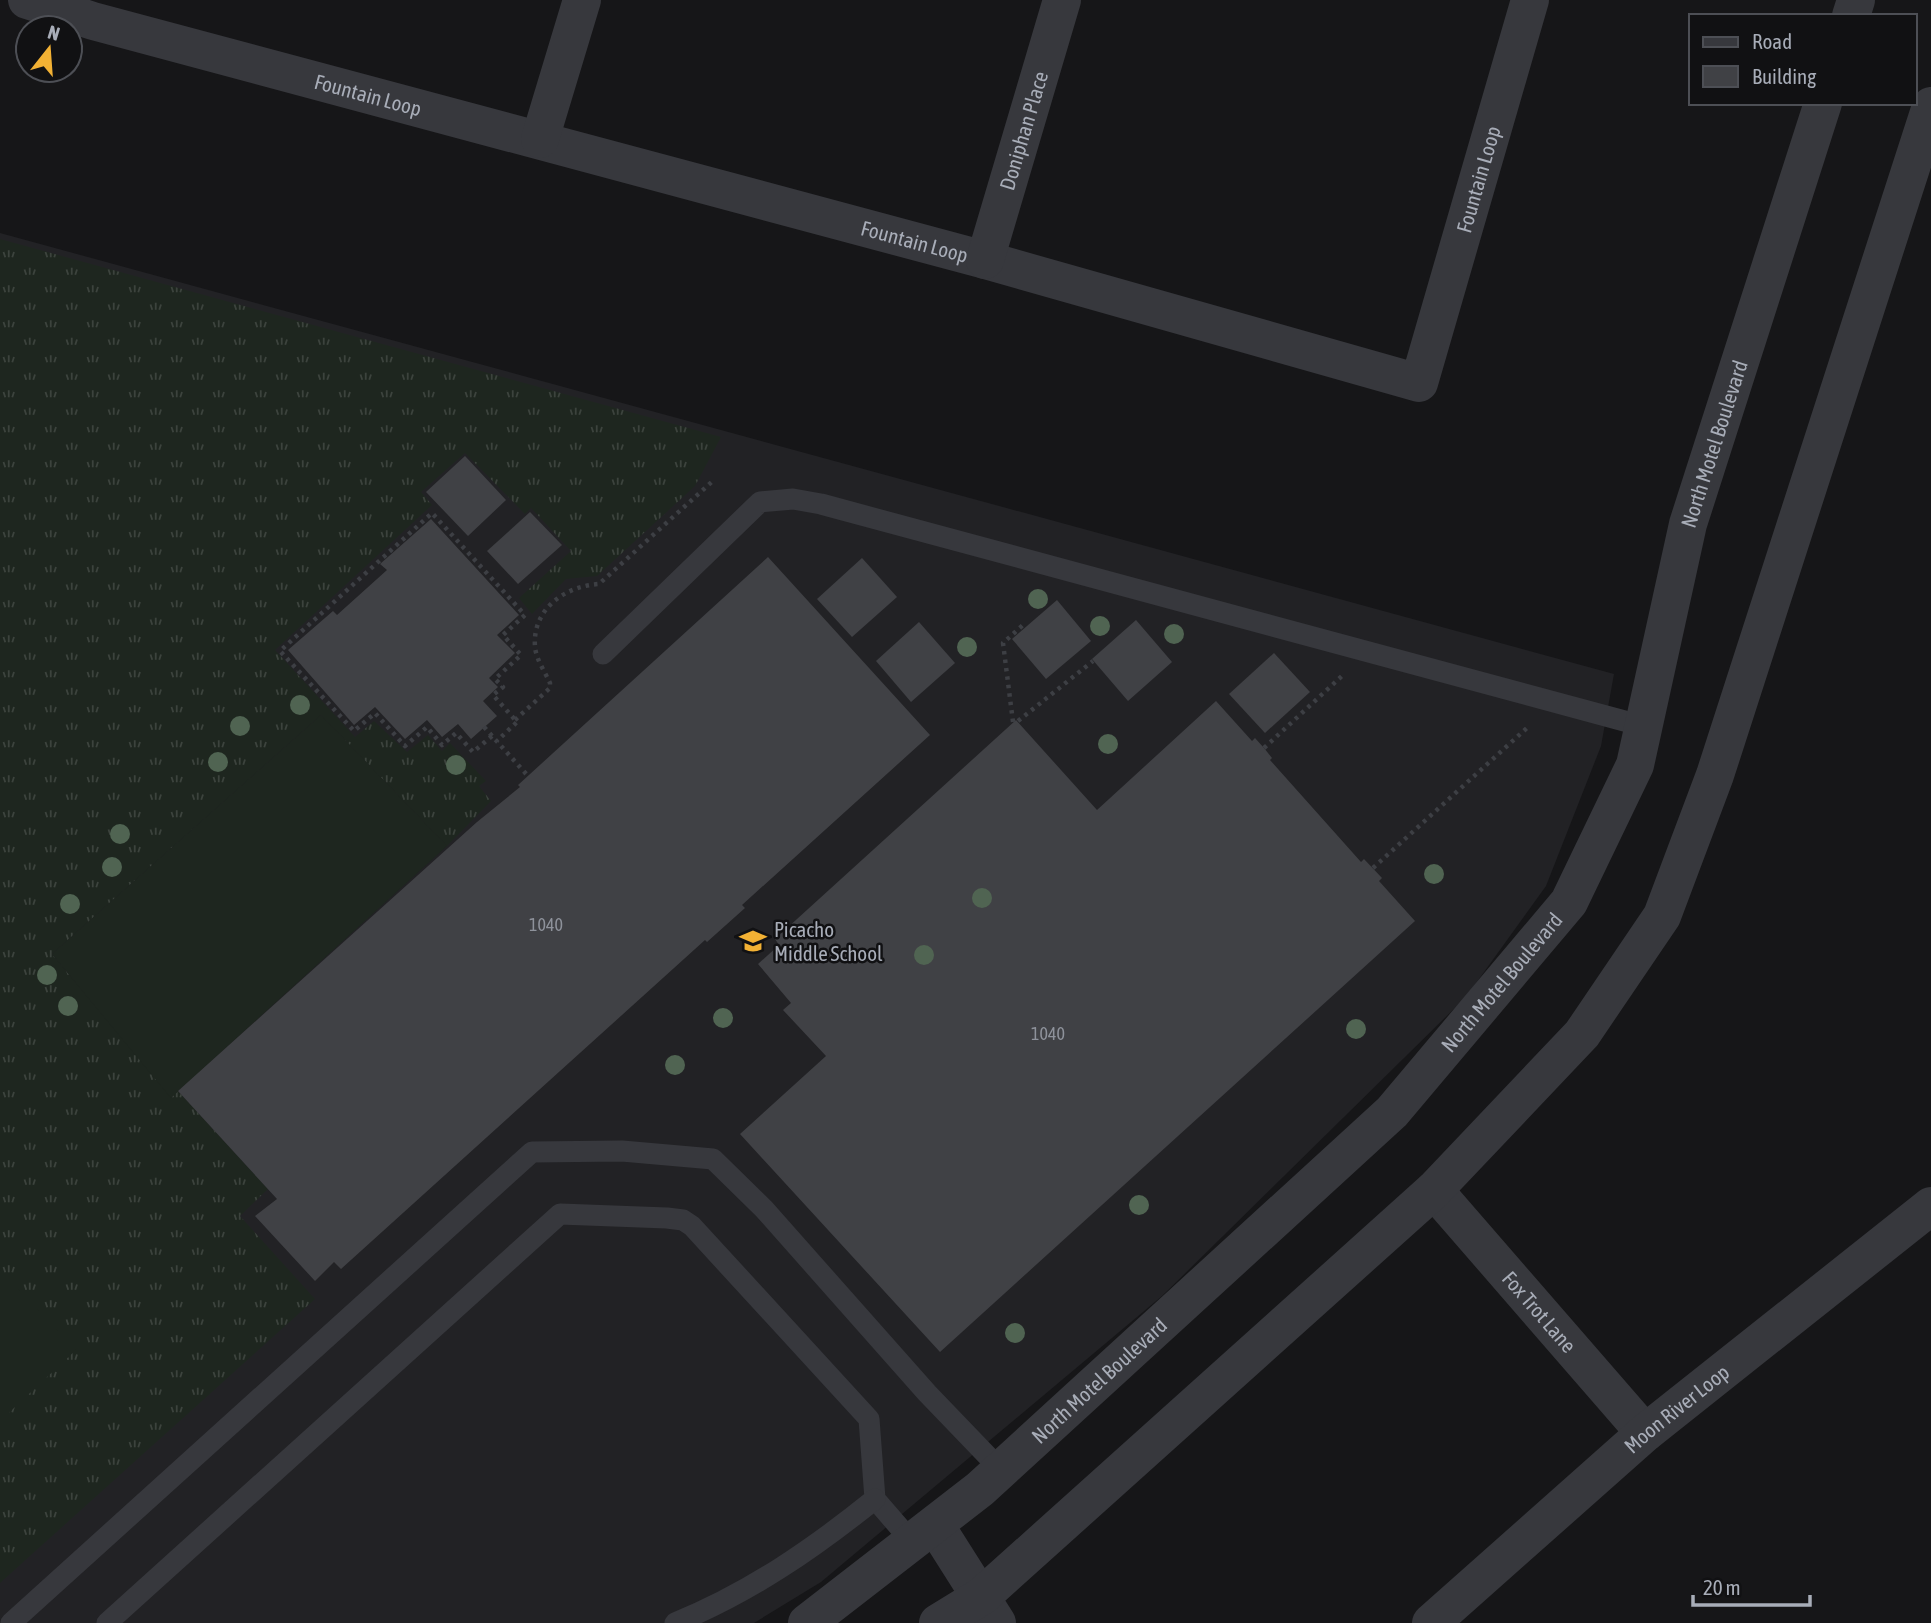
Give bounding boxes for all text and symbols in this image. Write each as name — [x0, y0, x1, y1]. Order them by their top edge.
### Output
north arrow — [14, 14, 84, 84]
legend — [1689, 14, 1917, 105]
text: N — [45, 21, 63, 45]
text: Road — [1752, 29, 1792, 53]
text: Building — [1752, 64, 1816, 88]
street label: Doniphan Place — [994, 68, 1052, 193]
street label: Fountain Loop — [312, 69, 424, 121]
street label: Fountain Loop — [1451, 123, 1505, 235]
street label: Fountain Loop — [859, 215, 971, 267]
street label: North Motel Boulevard — [1676, 357, 1752, 530]
street label: North Motel Boulevard — [1436, 908, 1567, 1057]
house number: 1040 — [529, 914, 563, 935]
place label: Picacho Middle School — [774, 917, 883, 965]
school or university icon: Picacho Middle School — [738, 926, 768, 956]
house number: 1040 — [1031, 1023, 1065, 1044]
street label: Fox Trot Lane — [1498, 1266, 1581, 1357]
street label: North Motel Boulevard — [1027, 1313, 1171, 1448]
street label: Moon River Loop — [1619, 1359, 1733, 1458]
scale bar — [1693, 1564, 1810, 1608]
text: 20 m — [1703, 1575, 1741, 1599]

